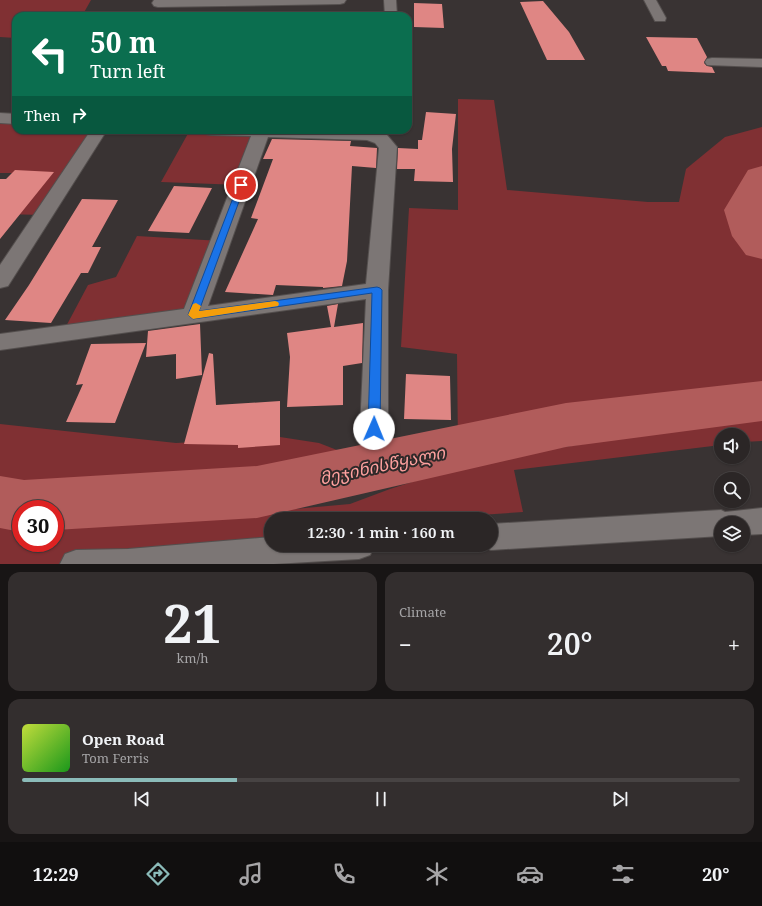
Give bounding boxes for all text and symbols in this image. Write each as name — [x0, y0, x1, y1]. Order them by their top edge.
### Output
text: 50 m — [90, 23, 157, 61]
icon: left — [24, 28, 76, 80]
text: Turn left — [90, 59, 165, 83]
icon: right — [68, 104, 90, 126]
text: Then — [24, 105, 60, 125]
pin — [224, 168, 258, 202]
icon: arrive — [230, 174, 252, 196]
position arrow — [353, 408, 395, 450]
map controls — [714, 428, 750, 552]
button: sound — [714, 428, 750, 464]
water label: მეჯინისწყალი — [317, 440, 448, 490]
button: search — [714, 472, 750, 508]
speed limit sign: 30 — [12, 500, 64, 552]
button: layers — [714, 516, 750, 552]
text: 12:30 · 1 min · 160 m — [307, 522, 455, 542]
text: 21 — [163, 587, 222, 658]
text: Climate — [399, 603, 446, 621]
text: 20° — [547, 623, 593, 664]
text: − — [399, 629, 412, 659]
text: + — [728, 629, 740, 659]
text: km/h — [177, 649, 208, 667]
text: Open Road — [82, 729, 165, 749]
text: Tom Ferris — [82, 749, 149, 767]
icon: previous — [131, 788, 153, 810]
icon: pause — [370, 788, 392, 810]
icon: next — [609, 788, 631, 810]
icon: directions — [144, 860, 172, 888]
icon: music — [237, 860, 265, 888]
icon: phone — [330, 860, 358, 888]
icon: climate — [423, 860, 451, 888]
icon: car — [516, 860, 544, 888]
icon: filters — [609, 860, 637, 888]
text: 12:29 — [33, 862, 79, 886]
text: 20° — [702, 862, 729, 886]

